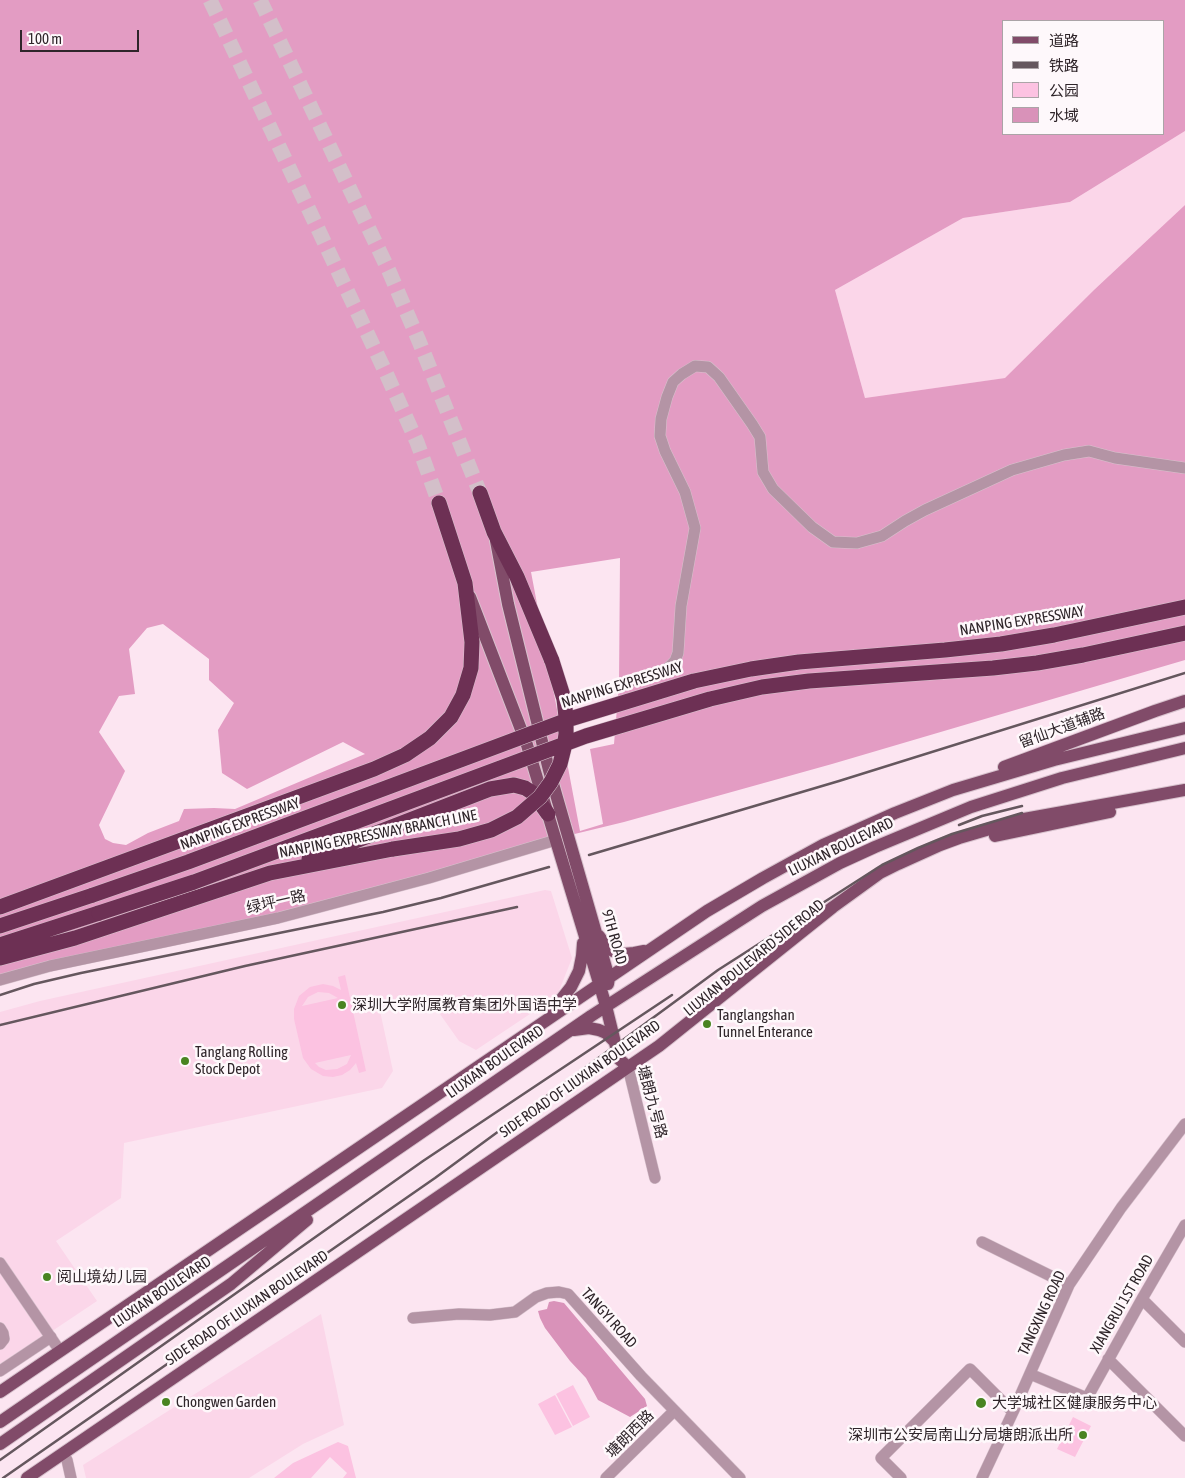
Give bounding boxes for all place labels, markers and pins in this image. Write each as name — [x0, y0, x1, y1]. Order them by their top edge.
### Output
place label: 深圳大学附属教育集团外国语中学 — [352, 996, 577, 1014]
marker: 深圳大学附属教育集团外国语中学 — [336, 999, 348, 1011]
place label: Tanglangshan Tunnel Enterance — [717, 1006, 813, 1041]
marker: Tanglangshan Tunnel Enterance — [701, 1018, 713, 1030]
place label: Tanglang Rolling Stock Depot — [195, 1043, 288, 1078]
marker: Tanglang Rolling Stock Depot — [179, 1055, 191, 1067]
place label: 阅山境幼儿园 — [57, 1268, 147, 1286]
marker: 阅山境幼儿园 — [41, 1271, 53, 1283]
place label: Chongwen Garden — [176, 1393, 276, 1411]
place label: 大学城社区健康服务中心 — [992, 1394, 1157, 1412]
marker: Chongwen Garden — [160, 1396, 172, 1408]
marker: 大学城社区健康服务中心 — [974, 1396, 988, 1410]
place label: 深圳市公安局南山分局塘朗派出所 — [848, 1426, 1073, 1444]
marker: 深圳市公安局南山分局塘朗派出所 — [1077, 1429, 1089, 1441]

